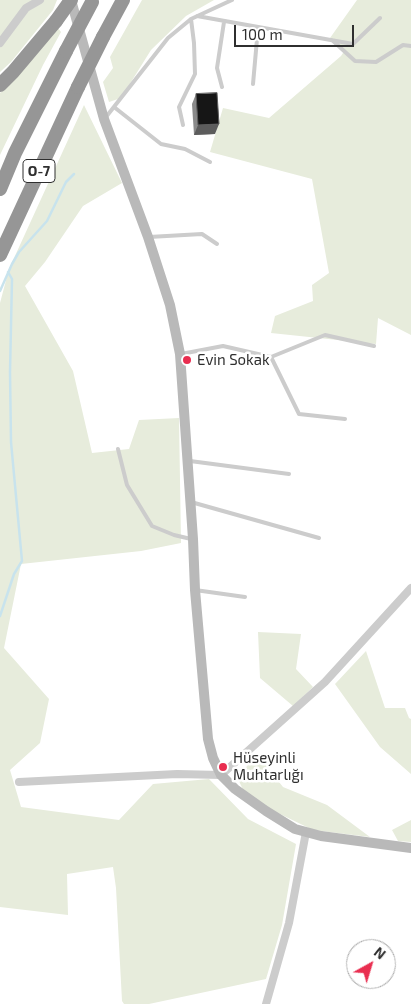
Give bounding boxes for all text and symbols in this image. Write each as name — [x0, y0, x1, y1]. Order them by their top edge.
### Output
scale bar — [236, 15, 356, 47]
text: 100 m — [242, 25, 283, 43]
road number: O-7 — [23, 160, 55, 182]
place label: Evin Sokak — [197, 351, 270, 369]
marker: Evin Sokak — [181, 354, 193, 366]
place label: Hüseyinli Muhtarlığı — [233, 749, 304, 784]
marker: Hüseyinli Muhtarlığı — [217, 761, 229, 773]
north arrow — [346, 939, 396, 989]
text: N — [371, 943, 389, 963]

